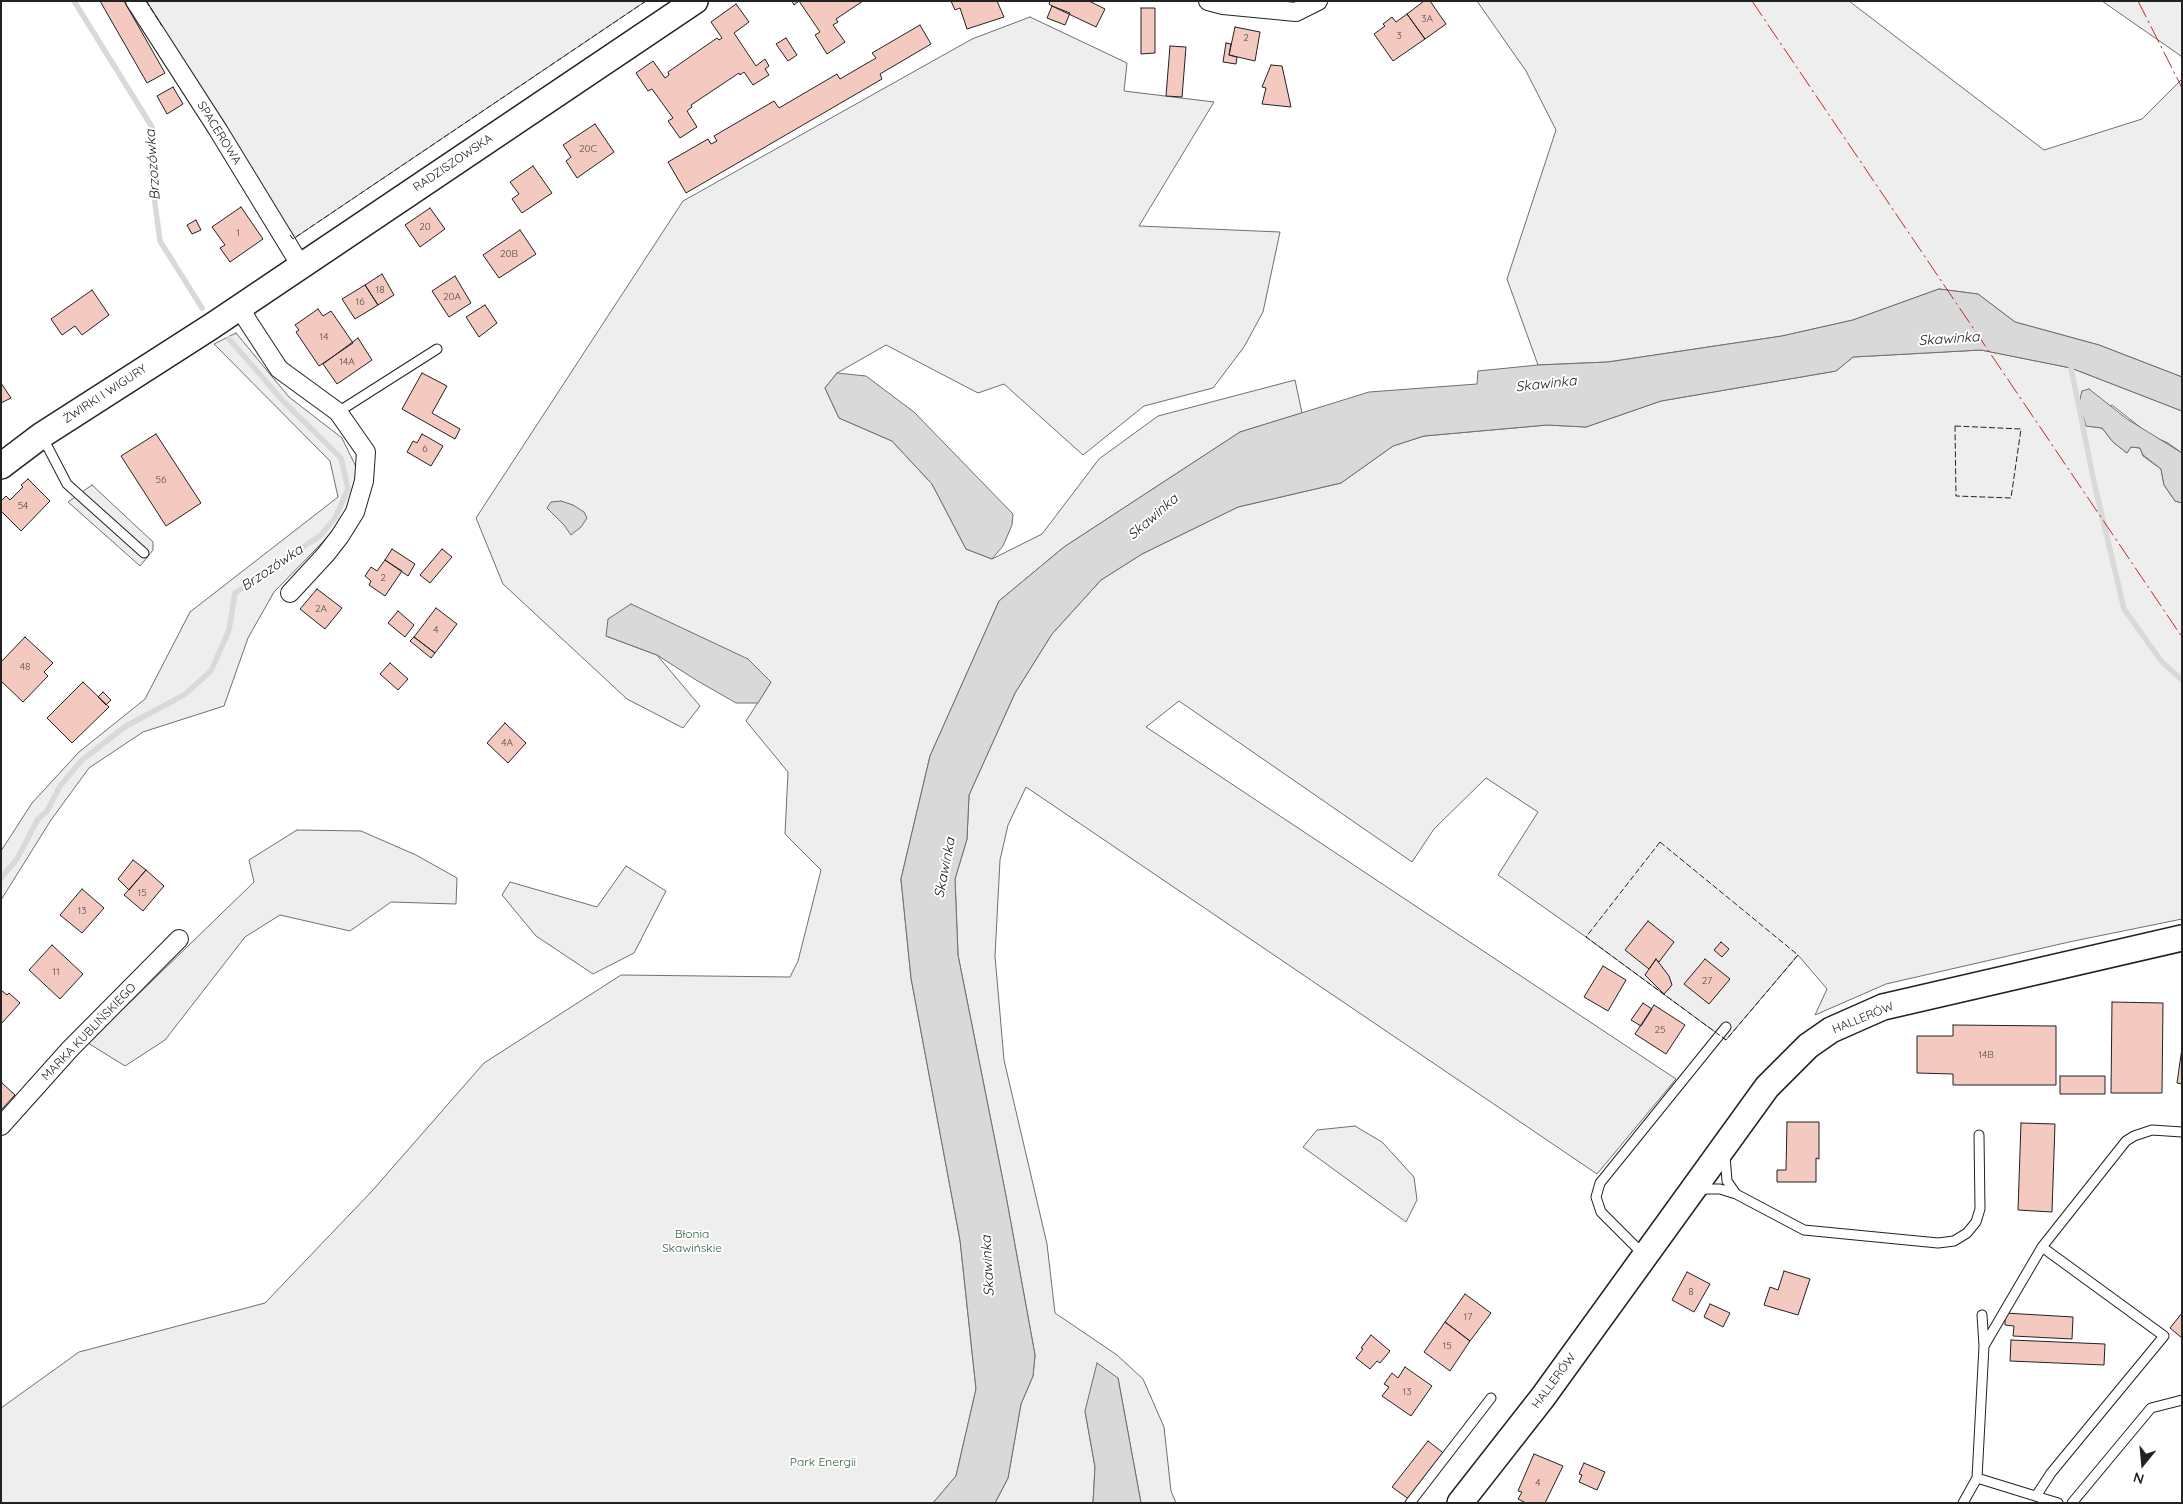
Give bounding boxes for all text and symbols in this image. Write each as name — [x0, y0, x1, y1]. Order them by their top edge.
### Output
house number: 3A — [1421, 13, 1433, 25]
house number: 3 — [1396, 30, 1402, 42]
house number: 2 — [1243, 32, 1249, 44]
street label: SPACEROWA — [194, 99, 244, 167]
water label: Brzozówka — [142, 129, 164, 201]
street label: RADZISZOWSKA — [411, 131, 495, 195]
house number: 20C — [579, 143, 597, 155]
house number: 20 — [419, 221, 431, 233]
house number: 1 — [236, 227, 240, 239]
house number: 20B — [500, 248, 518, 260]
house number: 18 — [375, 284, 385, 296]
house number: 20A — [443, 291, 461, 303]
house number: 16 — [355, 296, 365, 308]
water label: Skawinka — [1918, 328, 1980, 350]
house number: 14 — [320, 331, 328, 343]
house number: 14A — [339, 356, 355, 368]
street label: ŻWIRKI I WIGURY — [60, 362, 150, 426]
water label: Skawinka — [1515, 372, 1577, 396]
house number: 6 — [422, 443, 428, 455]
house number: 56 — [156, 474, 166, 486]
water label: Skawinka — [1124, 491, 1182, 543]
house number: 54 — [18, 500, 28, 512]
water label: Brzozówka — [238, 541, 306, 595]
house number: 2 — [380, 572, 386, 584]
house number: 2A — [315, 603, 327, 615]
house number: 4 — [433, 624, 439, 636]
house number: 48 — [20, 661, 30, 673]
house number: 4A — [501, 737, 513, 749]
water label: Skawinka — [931, 836, 959, 900]
house number: 15 — [137, 887, 147, 899]
house number: 13 — [78, 905, 86, 917]
house number: 11 — [52, 966, 60, 978]
house number: 27 — [1702, 975, 1712, 987]
street label: MARKA KUBLIŃSKIEGO — [39, 980, 139, 1084]
street label: HALLERÓW — [1830, 999, 1896, 1037]
house number: 25 — [1655, 1024, 1665, 1036]
house number: 14B — [1978, 1049, 1994, 1061]
park label: Błonia Skawińskie — [662, 1227, 722, 1255]
water label: Skawinka — [978, 1235, 998, 1297]
house number: 8 — [1688, 1286, 1694, 1298]
house number: 17 — [1464, 1311, 1472, 1323]
house number: 15 — [1442, 1340, 1452, 1352]
street label: HALLERÓW — [1529, 1351, 1579, 1411]
house number: 13 — [1403, 1386, 1411, 1398]
north arrow — [2118, 1439, 2168, 1489]
park label: Park Energii — [790, 1455, 856, 1469]
text: N — [2131, 1468, 2146, 1488]
house number: 4 — [1535, 1477, 1541, 1489]

